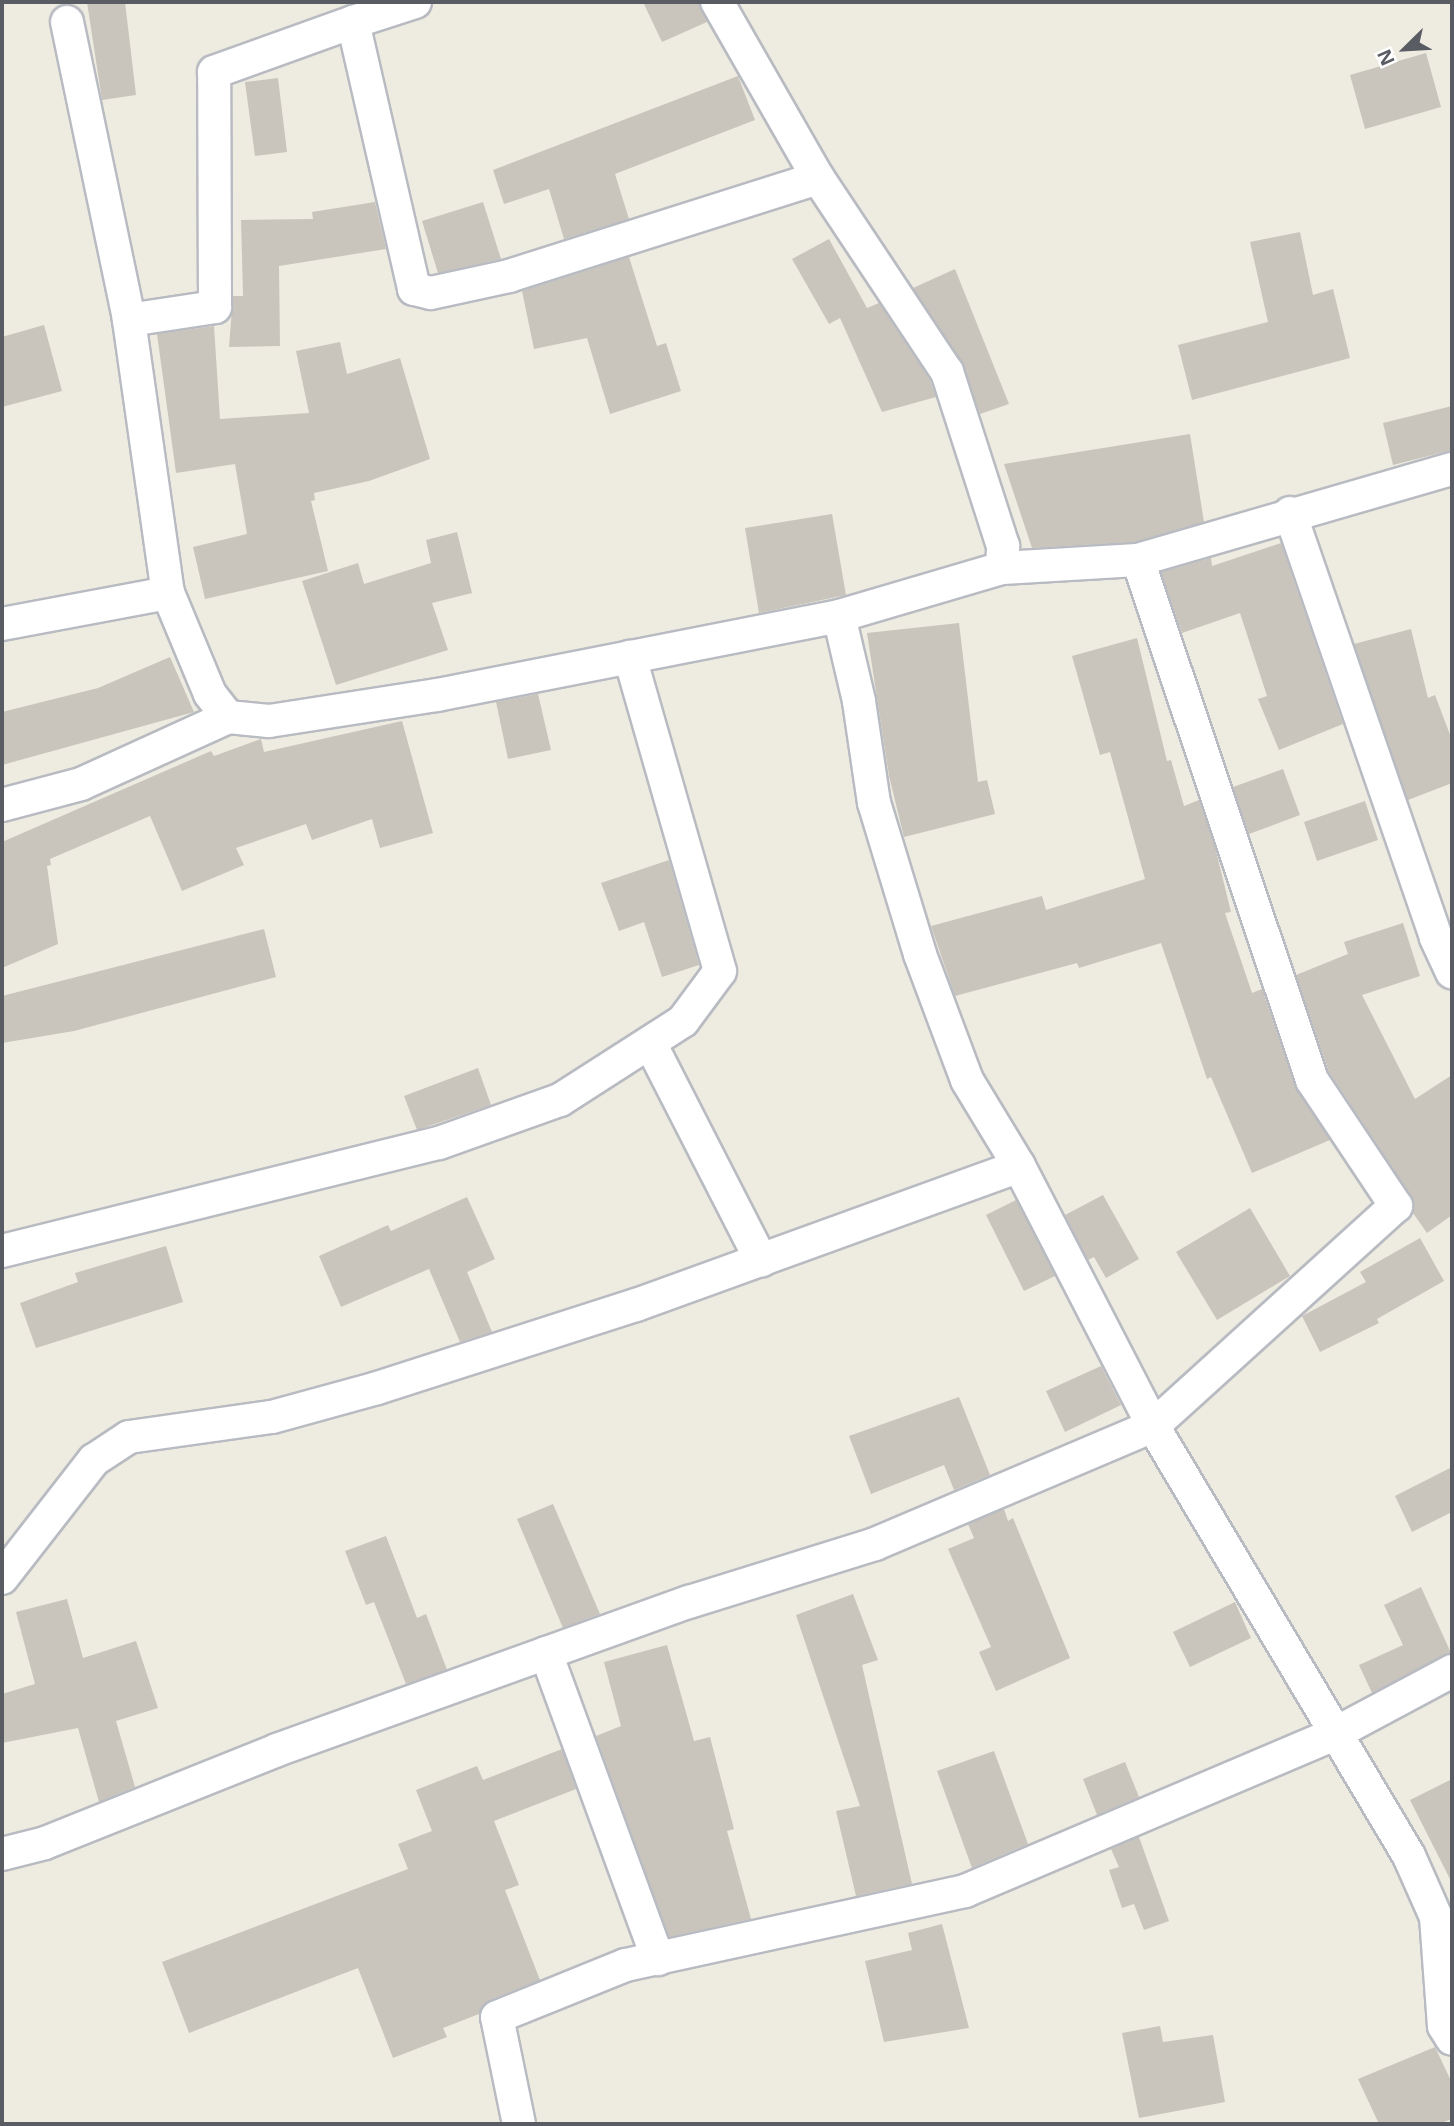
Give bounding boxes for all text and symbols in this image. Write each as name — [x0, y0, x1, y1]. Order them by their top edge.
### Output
north arrow — [1370, 14, 1440, 84]
text: N — [1371, 45, 1401, 70]

